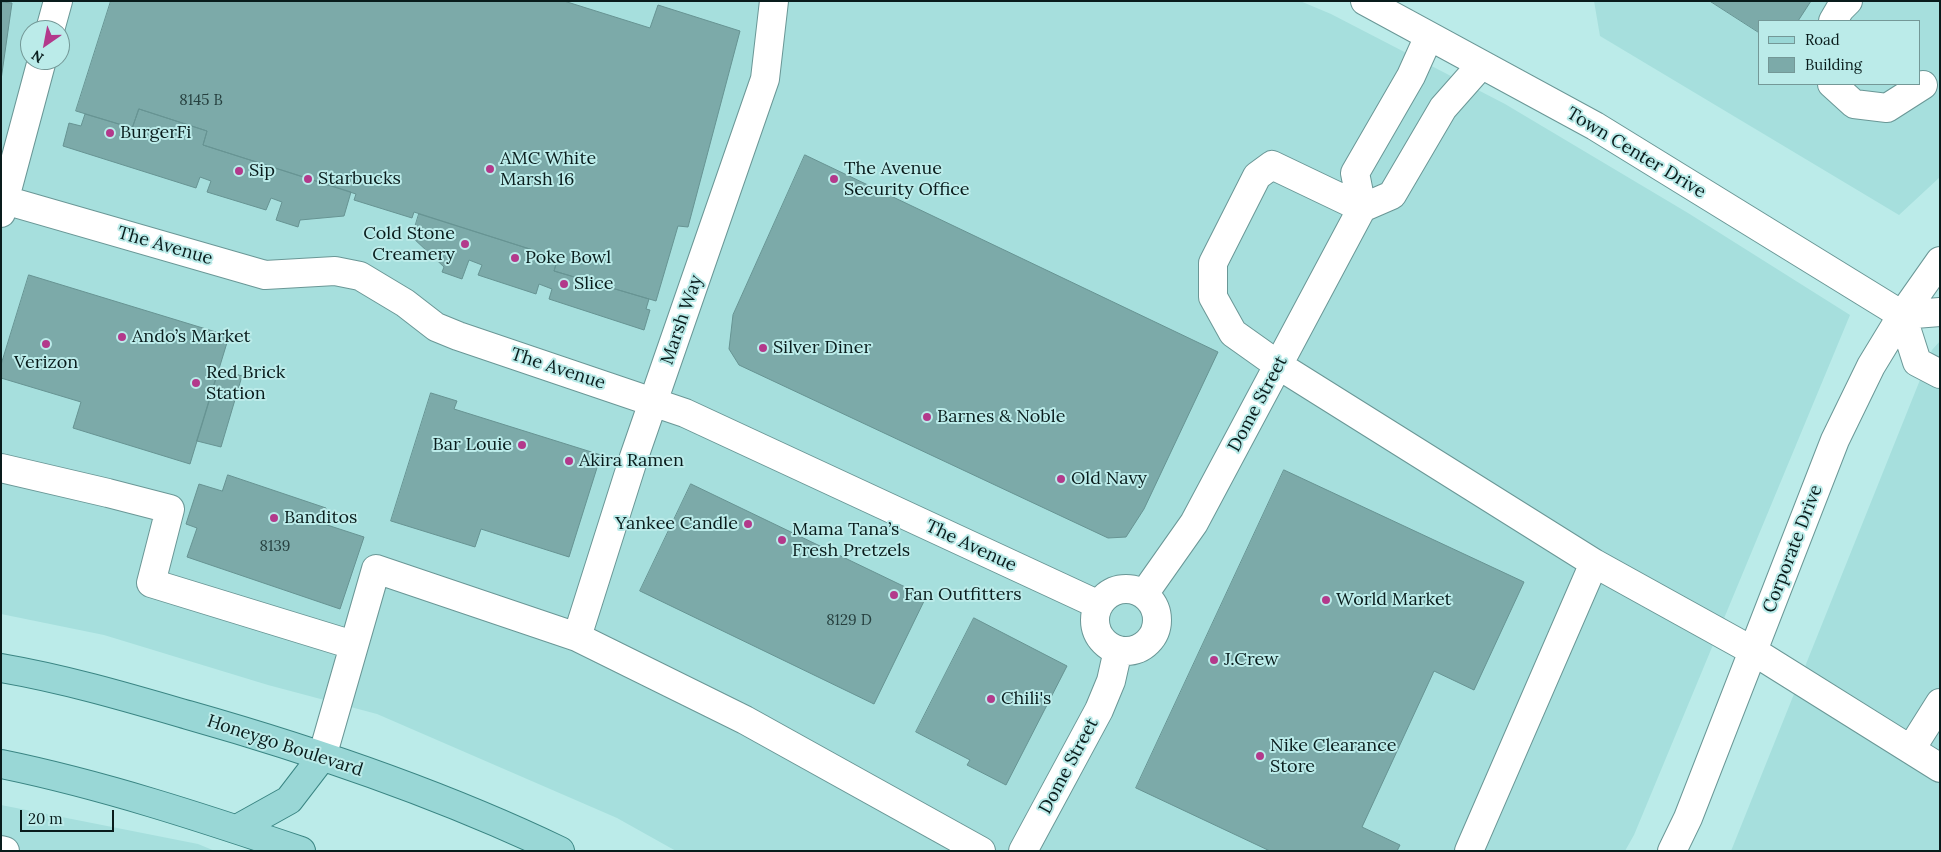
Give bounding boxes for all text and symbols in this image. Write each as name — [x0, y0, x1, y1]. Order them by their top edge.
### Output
north arrow — [20, 20, 70, 70]
legend — [1758, 20, 1921, 85]
text: Road — [1805, 30, 1840, 49]
text: N — [28, 46, 47, 67]
text: Building — [1805, 55, 1862, 74]
house number: 8145 B — [179, 92, 223, 110]
street label: Town Center Drive — [1563, 103, 1709, 203]
place label: BurgerFi — [120, 122, 191, 144]
marker: BurgerFi — [104, 127, 116, 139]
place label: AMC White Marsh 16 — [500, 148, 596, 190]
place label: The Avenue Security Office — [844, 158, 970, 200]
place label: Sip — [249, 160, 275, 182]
marker: AMC White Marsh 16 — [484, 163, 496, 175]
marker: Sip — [233, 165, 245, 177]
place label: Starbucks — [318, 168, 401, 190]
marker: Starbucks — [302, 173, 314, 185]
marker: The Avenue Security Office — [828, 173, 840, 185]
street label: The Avenue — [115, 222, 215, 270]
place label: Cold Stone Creamery — [363, 223, 455, 266]
marker: Cold Stone Creamery — [459, 238, 471, 250]
place label: Poke Bowl — [525, 247, 611, 269]
marker: Poke Bowl — [509, 252, 521, 264]
street label: Marsh Way — [657, 272, 707, 368]
place label: Slice — [574, 273, 613, 295]
marker: Slice — [558, 278, 570, 290]
place label: Ando’s Market — [132, 326, 251, 348]
marker: Ando’s Market — [116, 331, 128, 343]
place label: Silver Diner — [773, 337, 871, 359]
marker: Verizon — [40, 338, 52, 350]
marker: Silver Diner — [757, 342, 769, 354]
street label: The Avenue — [508, 344, 608, 394]
place label: Verizon — [14, 352, 78, 374]
street label: Dome Street — [1224, 352, 1292, 456]
place label: Red Brick Station — [206, 362, 285, 404]
marker: Red Brick Station — [190, 377, 202, 389]
place label: Barnes & Noble — [937, 406, 1065, 428]
marker: Barnes & Noble — [921, 411, 933, 423]
place label: Bar Louie — [432, 434, 512, 456]
marker: Bar Louie — [516, 439, 528, 451]
place label: Akira Ramen — [579, 450, 684, 472]
marker: Akira Ramen — [563, 455, 575, 467]
place label: Old Navy — [1071, 468, 1147, 490]
marker: Old Navy — [1055, 473, 1067, 485]
street label: Corporate Drive — [1759, 482, 1827, 616]
place label: Banditos — [284, 507, 357, 529]
marker: Banditos — [268, 512, 280, 524]
place label: Yankee Candle — [615, 513, 738, 535]
street label: The Avenue — [922, 516, 1020, 576]
marker: Yankee Candle — [742, 518, 754, 530]
place label: Mama Tana’s Fresh Pretzels — [792, 519, 910, 562]
marker: Mama Tana’s Fresh Pretzels — [776, 534, 788, 546]
house number: 8139 — [260, 538, 290, 556]
place label: Fan Outfitters — [904, 584, 1022, 606]
marker: Fan Outfitters — [888, 589, 900, 601]
place label: World Market — [1336, 589, 1452, 611]
marker: World Market — [1320, 594, 1332, 606]
house number: 8129 D — [826, 612, 872, 630]
place label: J.Crew — [1224, 649, 1279, 671]
marker: J.Crew — [1208, 654, 1220, 666]
place label: Chili's — [1001, 688, 1051, 710]
marker: Chili's — [985, 693, 997, 705]
street label: Honeygo Boulevard — [204, 711, 366, 781]
street label: Dome Street — [1035, 714, 1103, 818]
place label: Nike Clearance Store — [1270, 735, 1396, 778]
marker: Nike Clearance Store — [1254, 750, 1266, 762]
scale bar — [22, 800, 116, 832]
text: 20 m — [28, 809, 63, 828]

